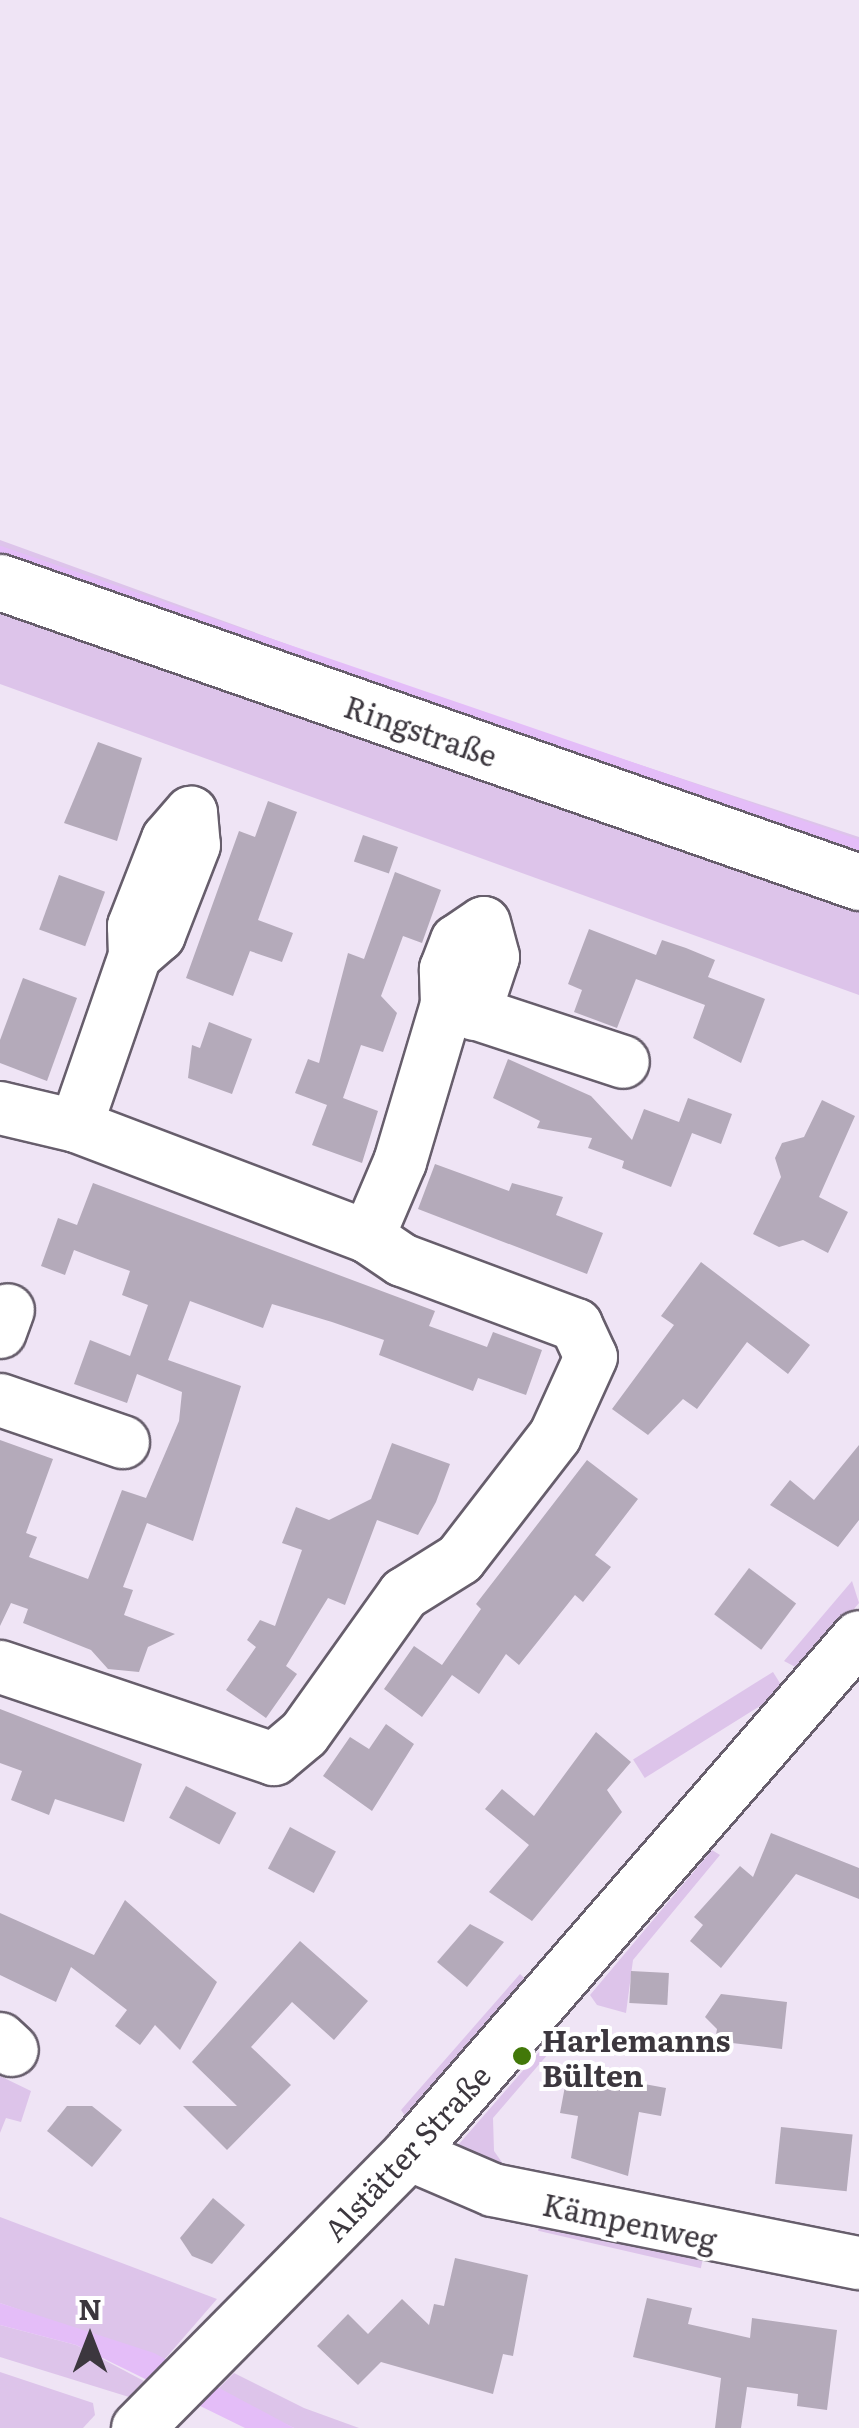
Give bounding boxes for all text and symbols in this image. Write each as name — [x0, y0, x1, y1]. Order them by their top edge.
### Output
street label: Ringstraße — [340, 687, 502, 773]
place label: Harlemanns Bülten — [542, 2021, 731, 2092]
marker: Harlemanns Bülten — [511, 2045, 533, 2067]
street label: Alstätter Straße — [315, 2057, 497, 2247]
street label: Kämpenweg — [540, 2185, 720, 2257]
text: N — [78, 2287, 102, 2329]
north arrow — [40, 2288, 140, 2388]

